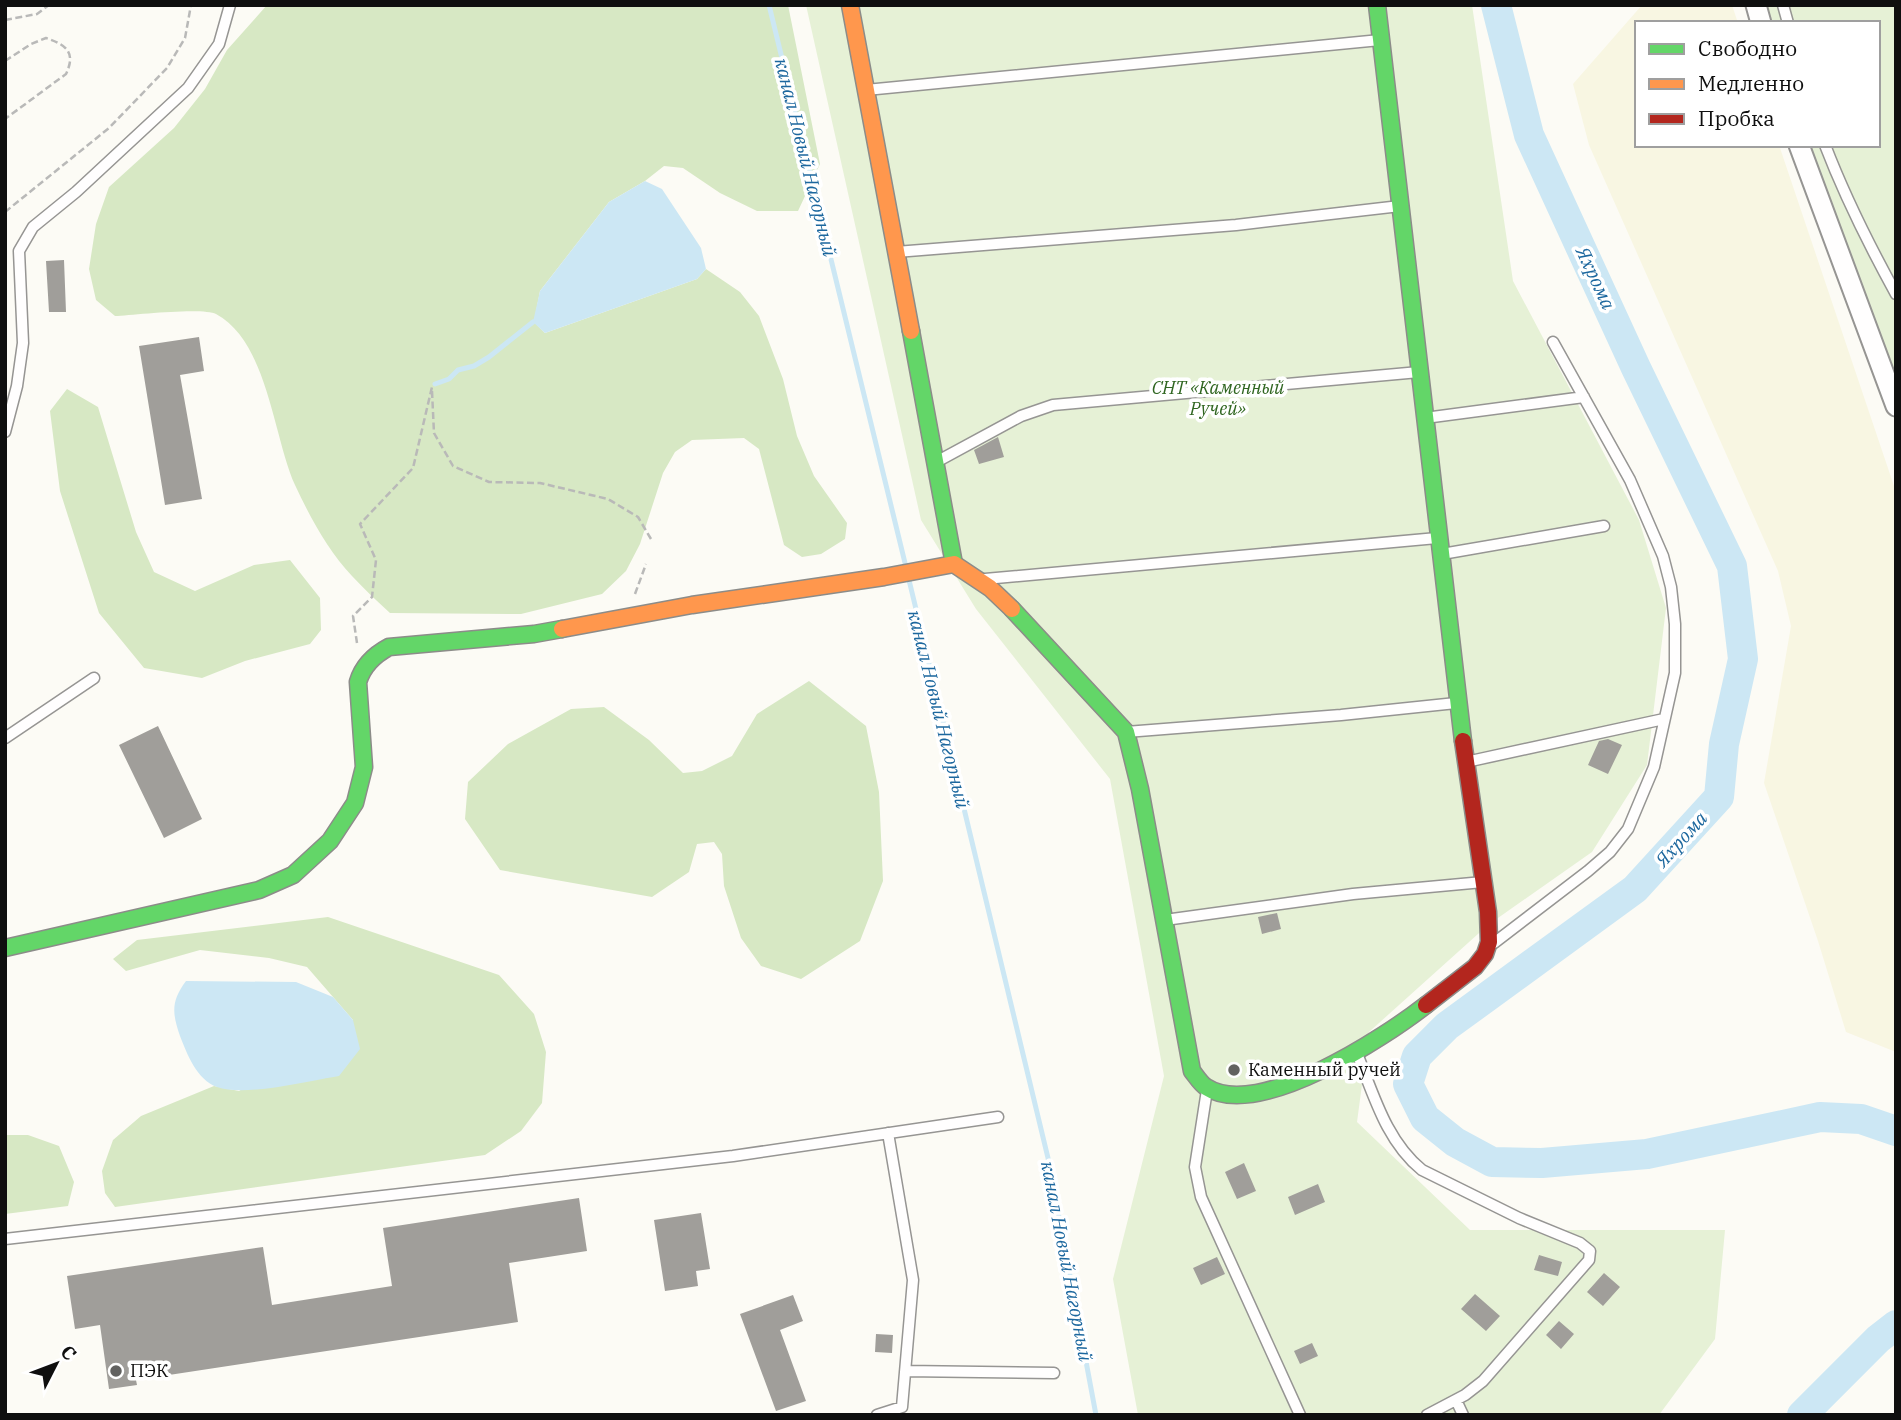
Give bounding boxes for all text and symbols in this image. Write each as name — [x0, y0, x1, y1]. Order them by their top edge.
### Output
legend — [1635, 21, 1880, 147]
text: Свободно — [1698, 34, 1797, 62]
water label: канал Новый Нагорный — [770, 55, 842, 259]
text: Медленно — [1698, 69, 1804, 97]
text: Пробка — [1698, 104, 1775, 132]
water label: Яхрома — [1571, 242, 1621, 314]
park label: СНТ «Каменный Ручей» — [1152, 376, 1285, 420]
water label: канал Новый Нагорный — [903, 607, 975, 811]
water label: Яхрома — [1649, 806, 1713, 872]
place label: Каменный ручей — [1248, 1058, 1401, 1081]
marker: Каменный ручей — [1226, 1062, 1242, 1078]
water label: канал Новый Нагорный — [1036, 1159, 1098, 1363]
north arrow — [21, 1329, 91, 1399]
text: С — [55, 1340, 82, 1365]
place label: ПЭК — [130, 1359, 169, 1382]
marker: ПЭК — [108, 1363, 124, 1379]

